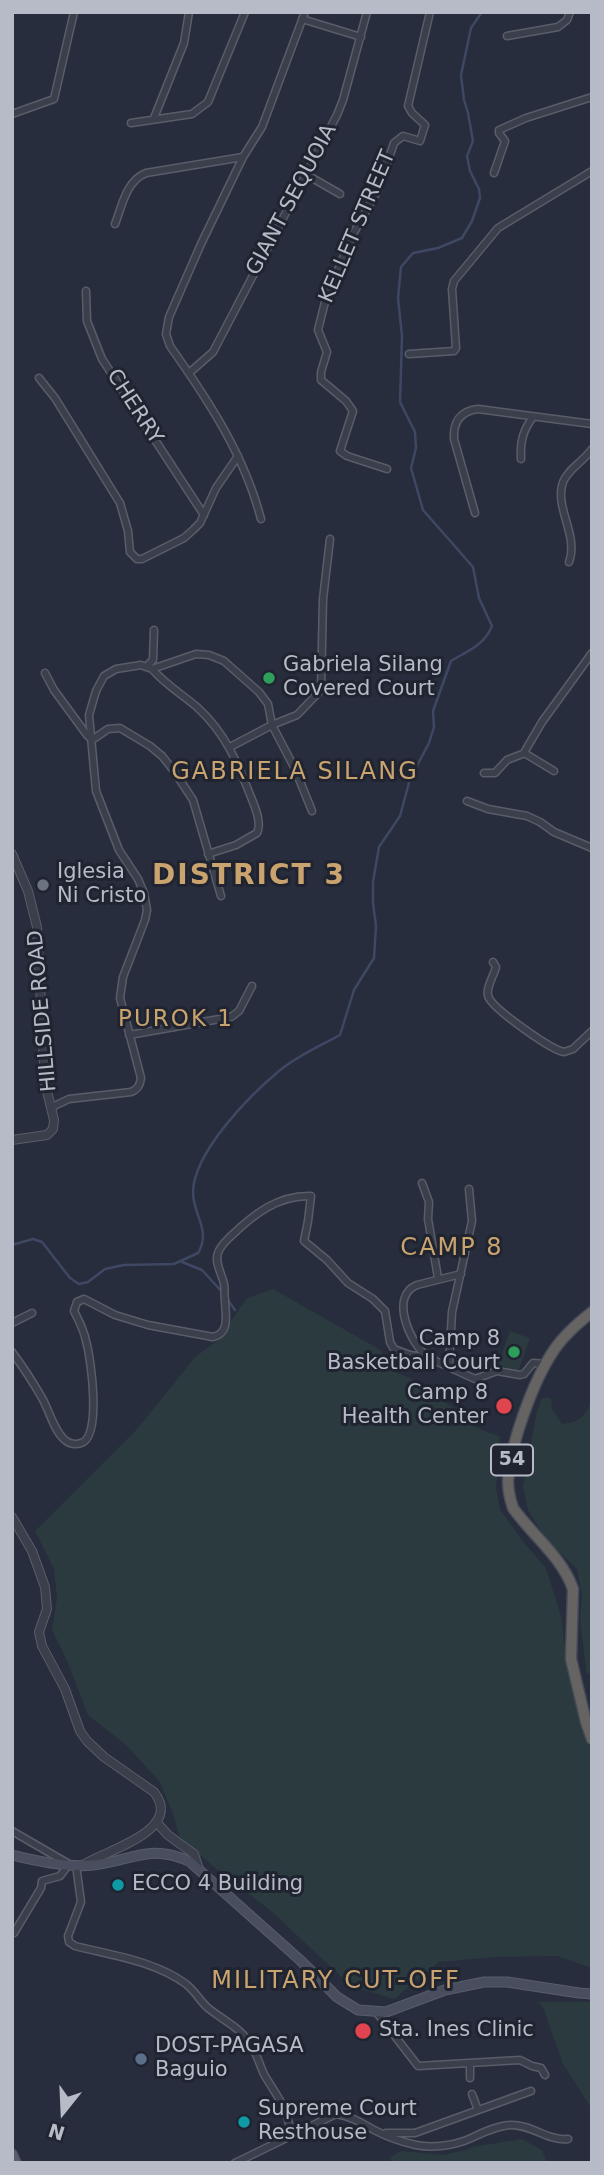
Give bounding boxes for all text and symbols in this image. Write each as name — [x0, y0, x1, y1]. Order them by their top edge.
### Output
street label: GIANT SEQUOIA — [242, 120, 342, 280]
street label: KELLET STREET — [314, 147, 402, 307]
street label: CHERRY — [100, 365, 168, 449]
place label: Gabriela Silang Covered Court — [283, 653, 443, 703]
marker: Gabriela Silang Covered Court — [261, 670, 277, 686]
district label: GABRIELA SILANG — [173, 759, 417, 787]
place label: Iglesia Ni Cristo — [57, 860, 146, 910]
district label: DISTRICT 3 — [153, 860, 345, 894]
marker: Iglesia Ni Cristo — [35, 877, 51, 893]
street label: HILLSIDE ROAD — [23, 929, 63, 1093]
district label: PUROK 1 — [119, 1006, 233, 1034]
district label: CAMP 8 — [401, 1235, 503, 1263]
place label: Camp 8 Basketball Court — [327, 1327, 500, 1377]
marker: Camp 8 Basketball Court — [506, 1344, 522, 1360]
place label: Camp 8 Health Center — [342, 1381, 488, 1431]
marker: Camp 8 Health Center — [494, 1396, 514, 1416]
road number: 54 — [491, 1444, 533, 1476]
place label: ECCO 4 Building — [132, 1872, 303, 1898]
marker: ECCO 4 Building — [110, 1877, 126, 1893]
district label: MILITARY CUT-OFF — [213, 1968, 459, 1996]
place label: Sta. Ines Clinic — [379, 2018, 534, 2044]
marker: Sta. Ines Clinic — [353, 2021, 373, 2041]
place label: DOST-PAGASA Baguio — [155, 2034, 304, 2084]
marker: DOST-PAGASA Baguio — [133, 2051, 149, 2067]
north arrow — [28, 2077, 98, 2147]
place label: Supreme Court Resthouse — [258, 2097, 417, 2147]
marker: Supreme Court Resthouse — [236, 2114, 252, 2130]
text: N — [46, 2119, 67, 2145]

